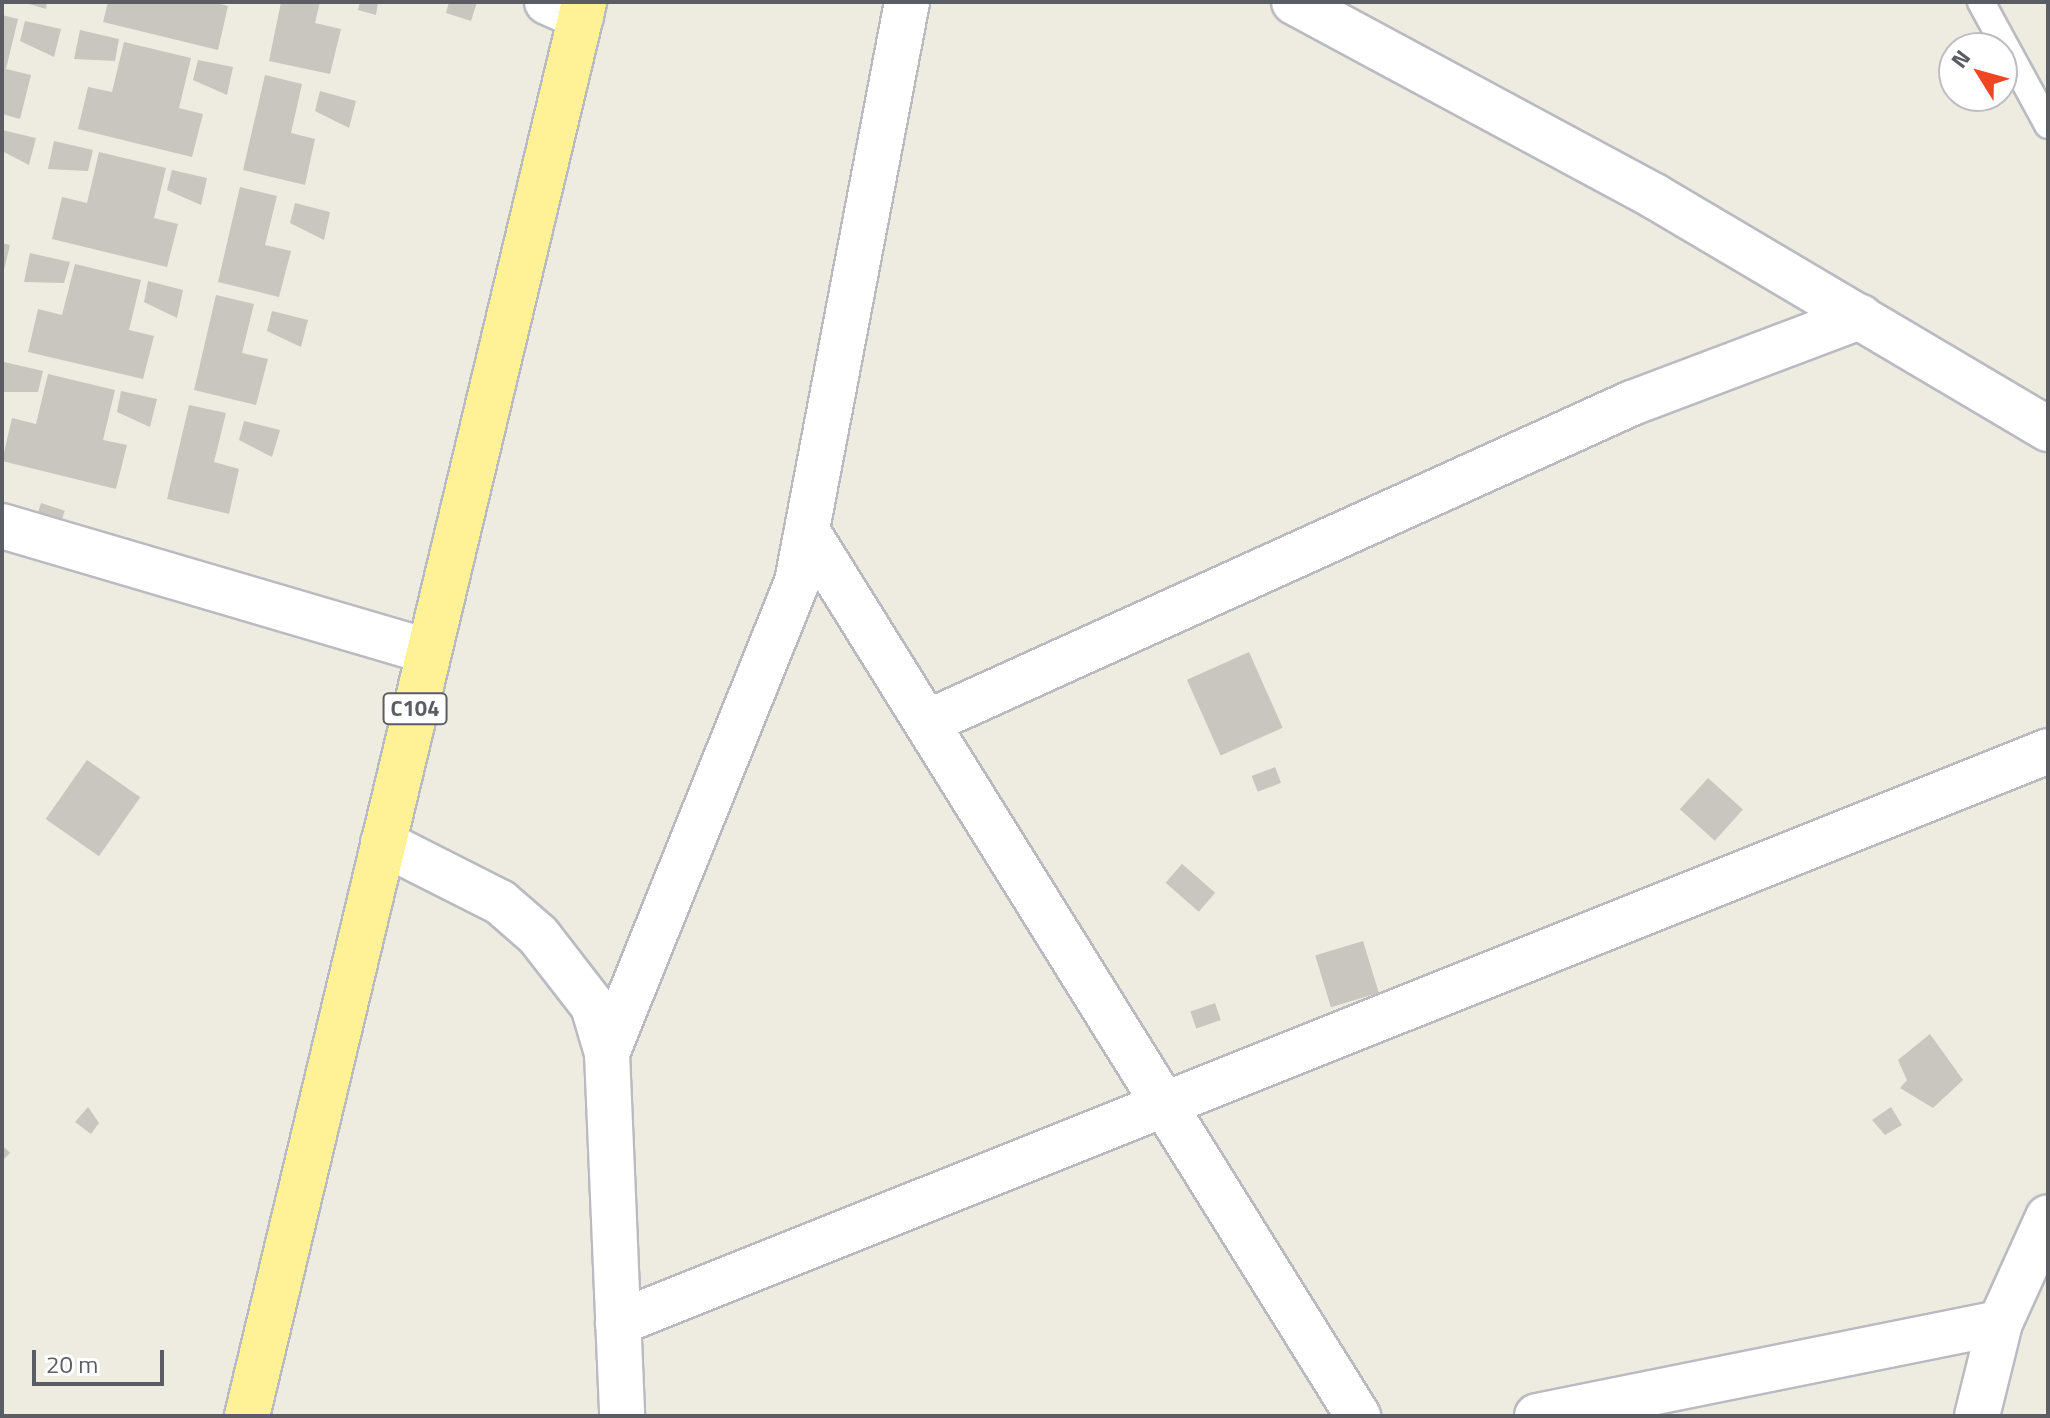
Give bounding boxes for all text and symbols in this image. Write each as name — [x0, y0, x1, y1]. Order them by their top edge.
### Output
north arrow — [1938, 32, 2018, 112]
text: N — [1942, 42, 1979, 75]
road number: C104 — [381, 691, 449, 727]
scale bar — [36, 1334, 168, 1384]
text: 20 m — [46, 1346, 98, 1382]

